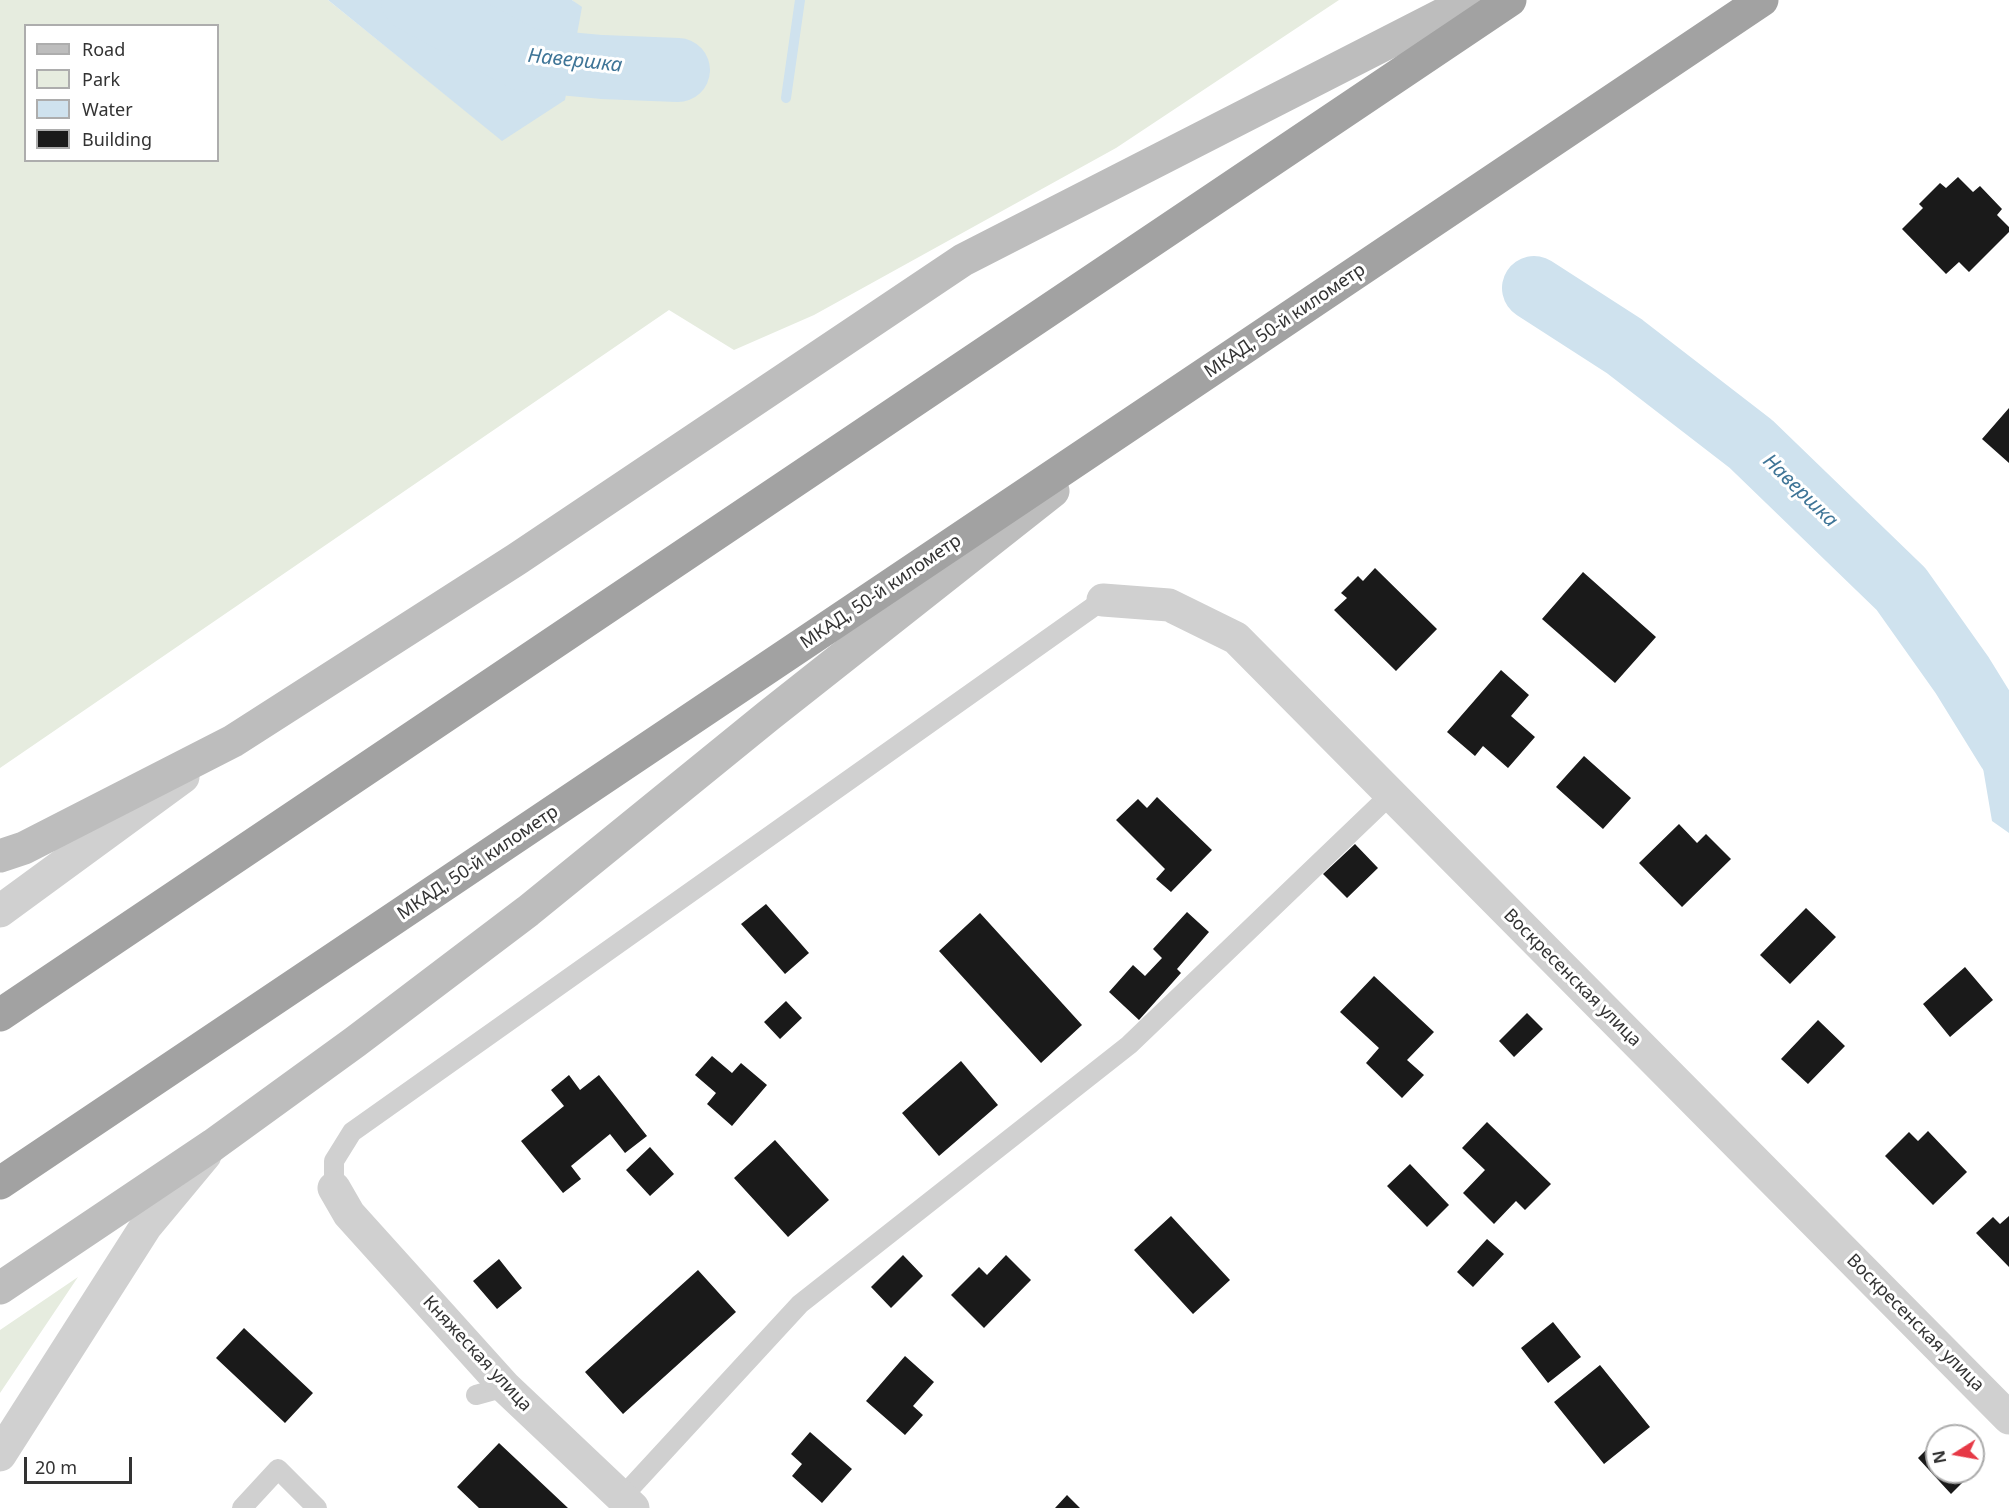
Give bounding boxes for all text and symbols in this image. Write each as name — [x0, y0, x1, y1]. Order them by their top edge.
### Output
legend — [24, 24, 219, 162]
text: Road — [82, 37, 125, 61]
water label: Навершка — [527, 44, 623, 78]
text: Park — [82, 67, 120, 91]
text: Water — [82, 97, 133, 121]
text: Building — [82, 127, 152, 151]
street label: МКАД, 50-й километр — [1200, 259, 1370, 383]
water label: Навершка — [1758, 449, 1842, 533]
street label: МКАД, 50-й километр — [796, 530, 966, 654]
street label: МКАД, 50-й километр — [393, 801, 563, 925]
street label: Воскресенская улица — [1499, 905, 1645, 1051]
street label: Воскресенская улица — [1842, 1250, 1988, 1396]
street label: Княжеская улица — [418, 1292, 536, 1416]
north arrow — [1925, 1424, 1985, 1484]
scale bar — [27, 1445, 135, 1483]
text: N — [1927, 1449, 1951, 1466]
text: 20 m — [35, 1455, 77, 1479]

